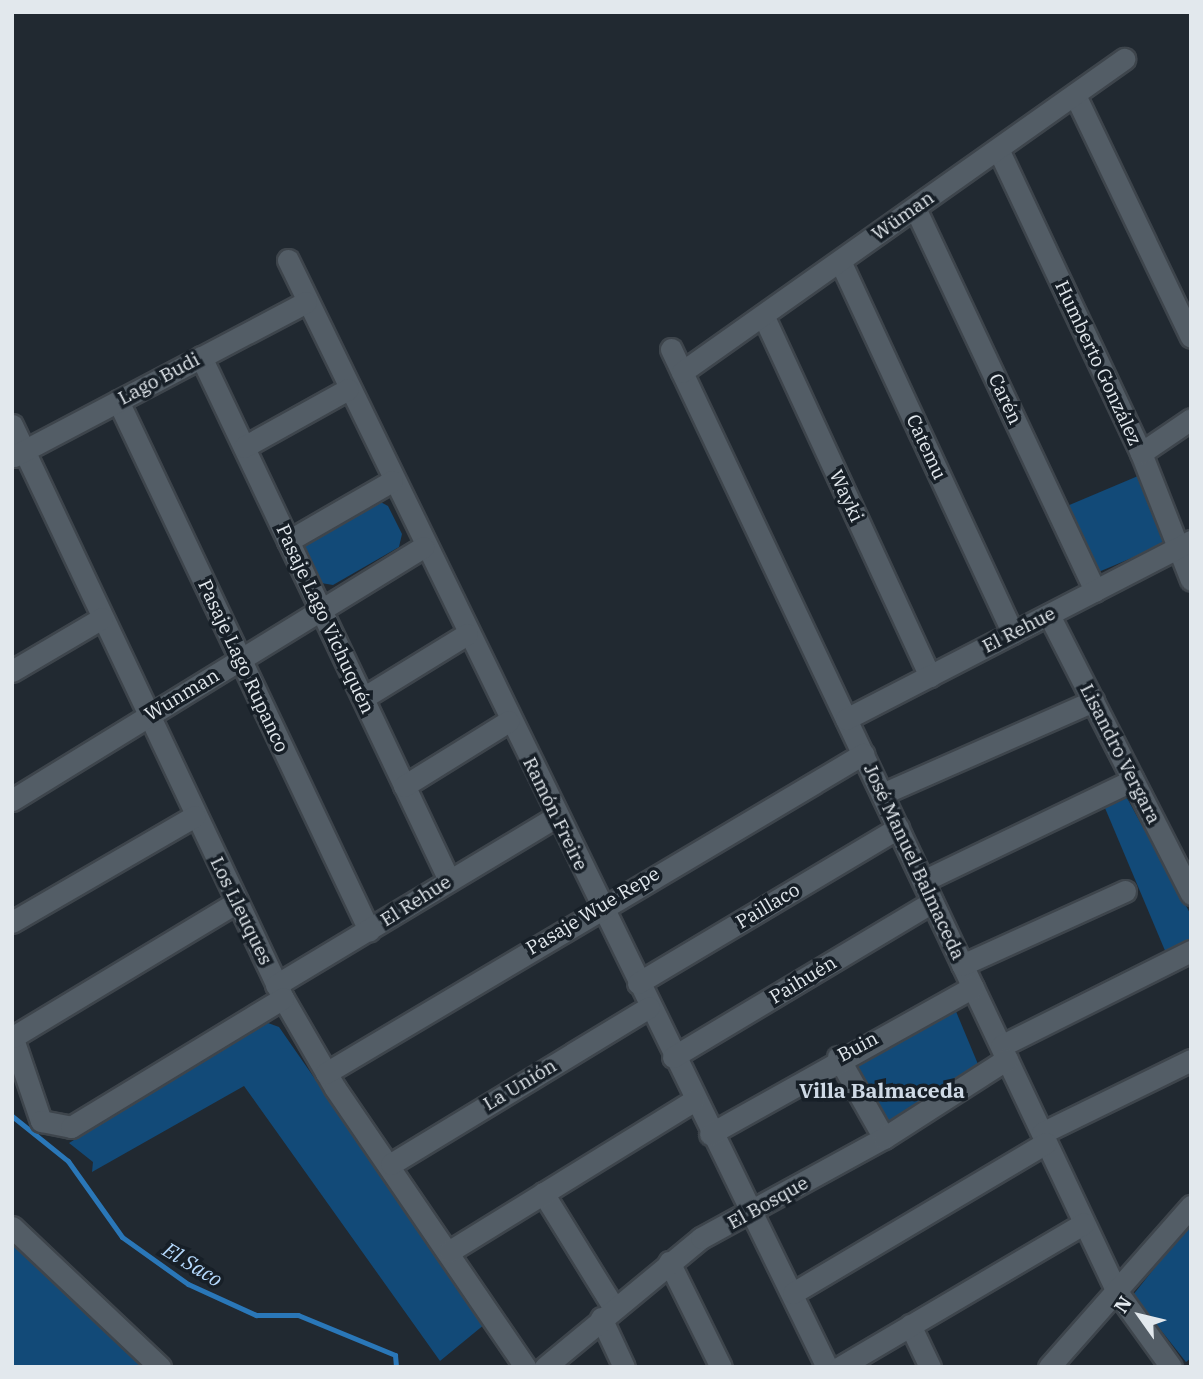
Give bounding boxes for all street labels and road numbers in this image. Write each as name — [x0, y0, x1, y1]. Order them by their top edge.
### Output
street label: Wüman — [868, 186, 938, 246]
street label: Humberto González — [1050, 277, 1146, 449]
street label: Lago Budi — [114, 348, 204, 410]
street label: Carén — [983, 370, 1027, 428]
street label: Catemu — [901, 411, 951, 483]
street label: Wayki — [824, 466, 868, 526]
street label: Pasaje Lago Vichuquén — [271, 521, 379, 717]
street label: Pasaje Lago Rupanco — [193, 576, 293, 756]
street label: El Rehue — [979, 602, 1059, 658]
street label: Wunman — [141, 664, 223, 726]
street label: Lisandro Vergara — [1075, 680, 1165, 828]
street label: Ramón Freire — [518, 754, 592, 874]
street label: José Manuel Balmaceda — [859, 760, 969, 964]
street label: Los Lleuques — [205, 853, 277, 969]
street label: Pasaje Wue Repe — [522, 862, 664, 960]
street label: El Rehue — [377, 870, 455, 932]
street label: Paillaco — [732, 878, 804, 934]
street label: Paihuén — [765, 951, 841, 1009]
street label: Buin — [834, 1027, 882, 1067]
street label: La Unión — [479, 1054, 561, 1116]
street label: El Bosque — [724, 1172, 812, 1234]

